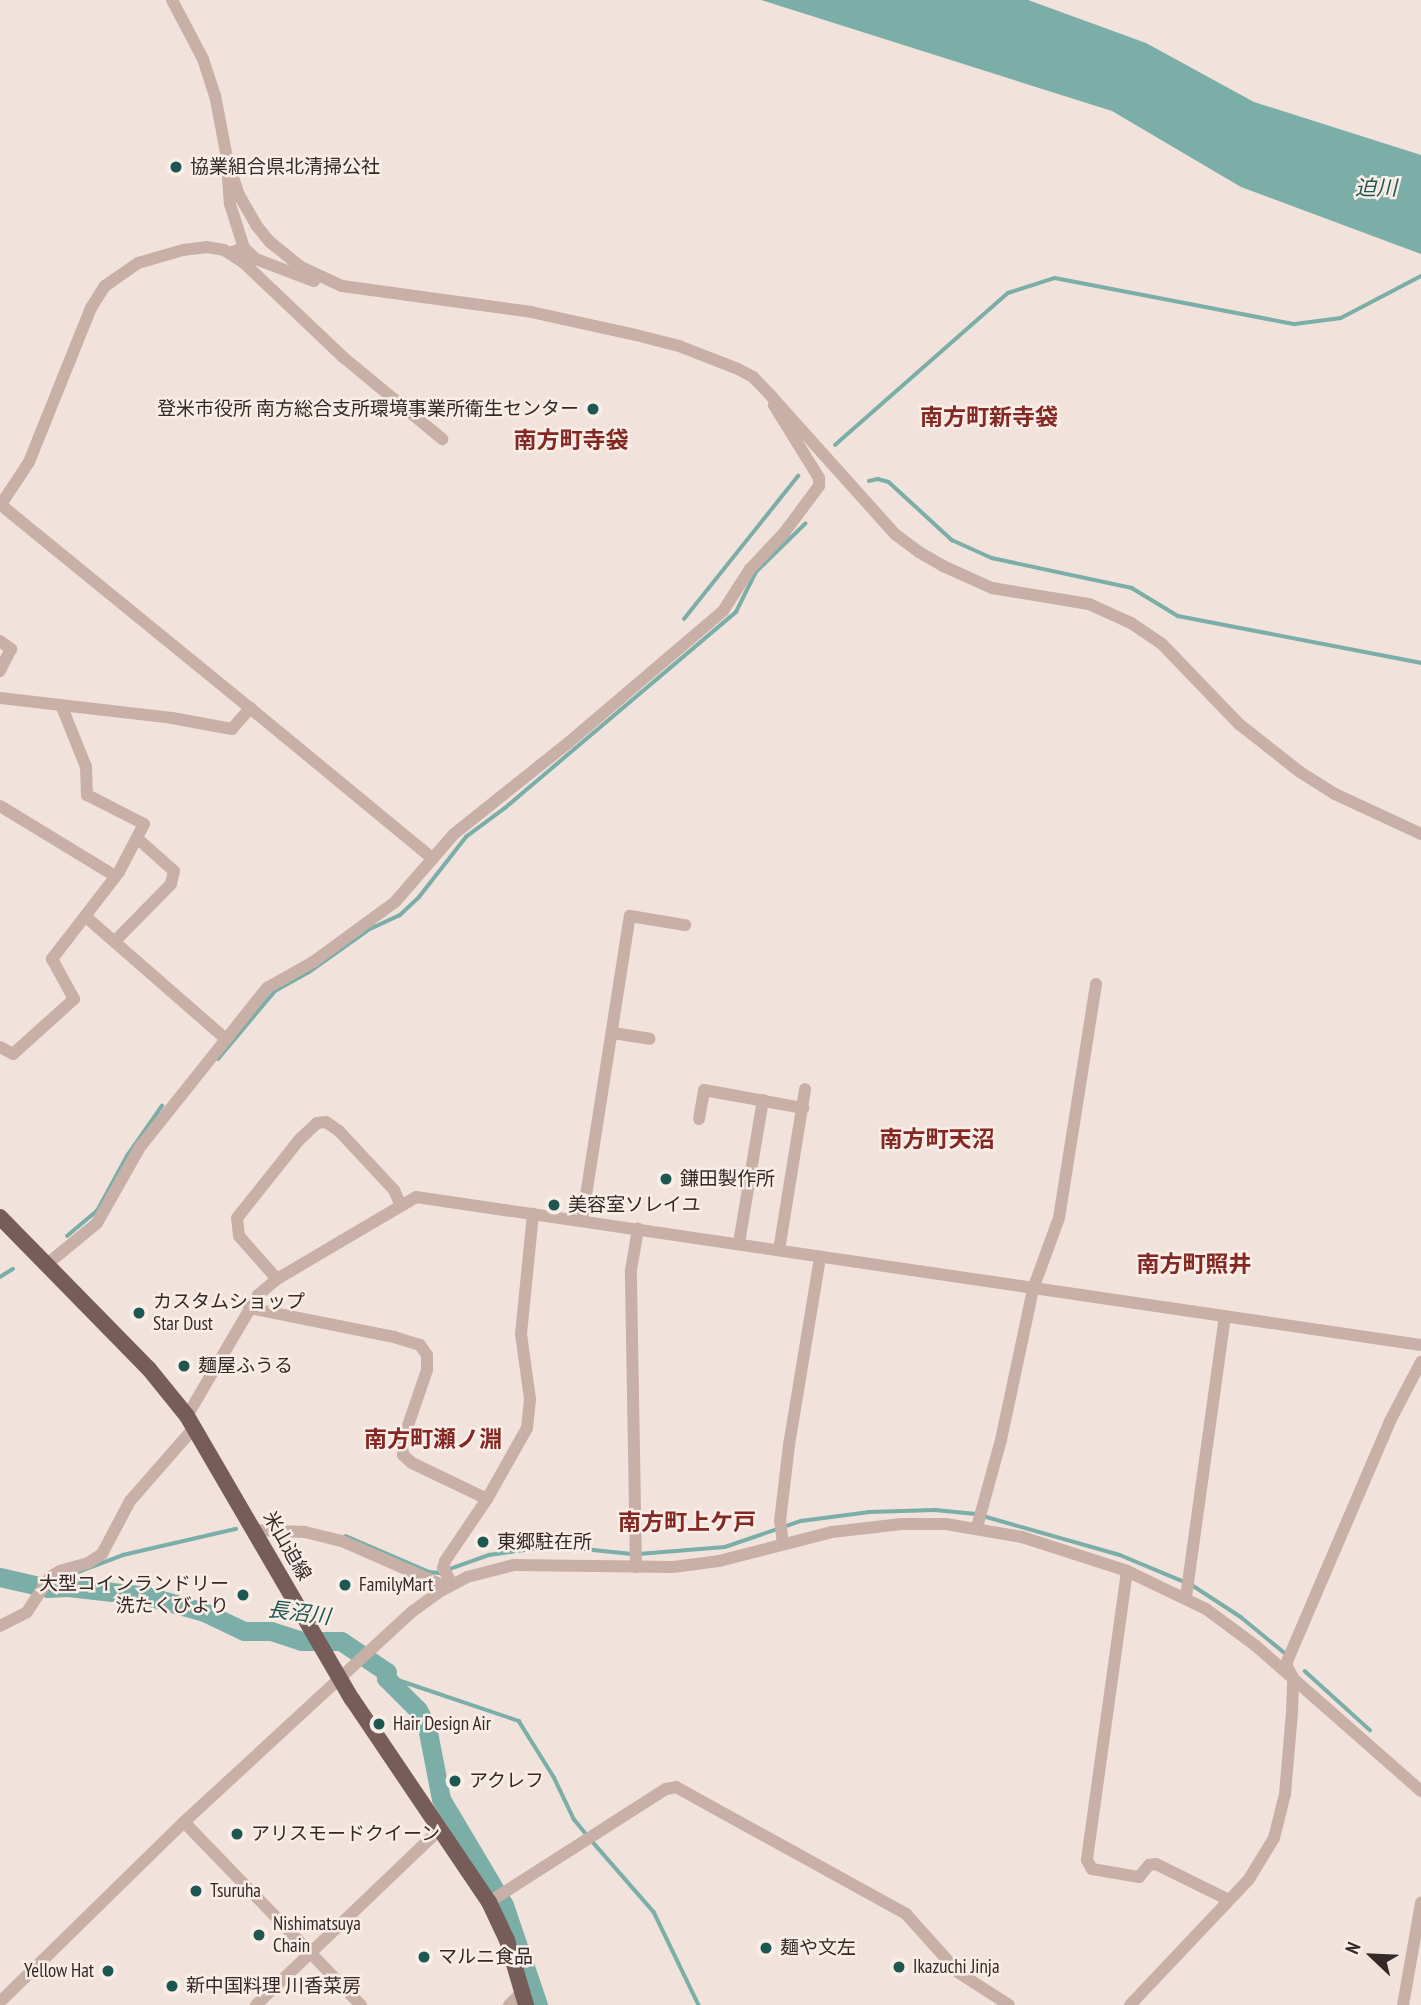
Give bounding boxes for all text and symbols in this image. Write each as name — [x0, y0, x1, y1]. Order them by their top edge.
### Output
place label: 協業組合県北清掃公社 — [190, 156, 380, 178]
marker: 協業組合県北清掃公社 — [168, 159, 184, 175]
water label: 迫川 — [1355, 175, 1397, 201]
place label: 登米市役所 南方総合支所環境事業所衛生センター — [157, 398, 579, 420]
marker: 登米市役所 南方総合支所環境事業所衛生センター — [585, 401, 601, 417]
district label: 南方町新寺袋 — [920, 403, 1058, 431]
district label: 南方町寺袋 — [514, 426, 628, 454]
district label: 南方町天沼 — [880, 1125, 994, 1153]
place label: 鎌田製作所 — [680, 1168, 775, 1190]
marker: 鎌田製作所 — [658, 1171, 674, 1187]
place label: 美容室ソレイユ — [568, 1194, 701, 1216]
marker: 美容室ソレイユ — [546, 1197, 562, 1213]
district label: 南方町照井 — [1137, 1250, 1251, 1278]
place label: カスタムショップ Star Dust — [153, 1291, 305, 1335]
marker: カスタムショップ Star Dust — [131, 1305, 147, 1321]
place label: 麺屋ふうる — [198, 1355, 293, 1377]
marker: 麺屋ふうる — [176, 1358, 192, 1374]
district label: 南方町瀬ノ淵 — [364, 1425, 502, 1453]
street label: 米山迫線 — [258, 1507, 316, 1585]
district label: 南方町上ケ戸 — [618, 1508, 756, 1536]
place label: 東郷駐在所 — [497, 1531, 592, 1553]
marker: 東郷駐在所 — [475, 1534, 491, 1550]
place label: 大型コインランドリー 洗たくびより — [39, 1573, 229, 1617]
place label: FamilyMart — [359, 1574, 433, 1596]
marker: FamilyMart — [337, 1577, 353, 1593]
marker: 大型コインランドリー 洗たくびより — [235, 1587, 251, 1603]
water label: 長沼川 — [266, 1597, 332, 1629]
place label: Hair Design Air — [393, 1713, 491, 1735]
marker: Hair Design Air — [371, 1716, 387, 1732]
place label: アクレフ — [469, 1770, 545, 1792]
marker: アクレフ — [447, 1773, 463, 1789]
place label: アリスモードクイーン — [251, 1823, 441, 1845]
marker: アリスモードクイーン — [229, 1826, 245, 1842]
place label: Tsuruha — [210, 1880, 261, 1902]
marker: Tsuruha — [188, 1883, 204, 1899]
place label: Nishimatsuya Chain — [273, 1913, 361, 1957]
north arrow — [1337, 1921, 1407, 1991]
marker: Nishimatsuya Chain — [251, 1927, 267, 1943]
place label: 麺や文左 — [780, 1937, 856, 1959]
text: N — [1340, 1938, 1366, 1957]
marker: 麺や文左 — [758, 1940, 774, 1956]
place label: マルニ食品 — [438, 1946, 533, 1968]
marker: マルニ食品 — [416, 1949, 432, 1965]
place label: Ikazuchi Jinja — [913, 1956, 999, 1978]
marker: Ikazuchi Jinja — [891, 1959, 907, 1975]
place label: Yellow Hat — [24, 1960, 94, 1982]
marker: Yellow Hat — [100, 1963, 116, 1979]
place label: 新中国料理 川香菜房 — [186, 1975, 361, 1997]
marker: 新中国料理 川香菜房 — [164, 1978, 180, 1994]

